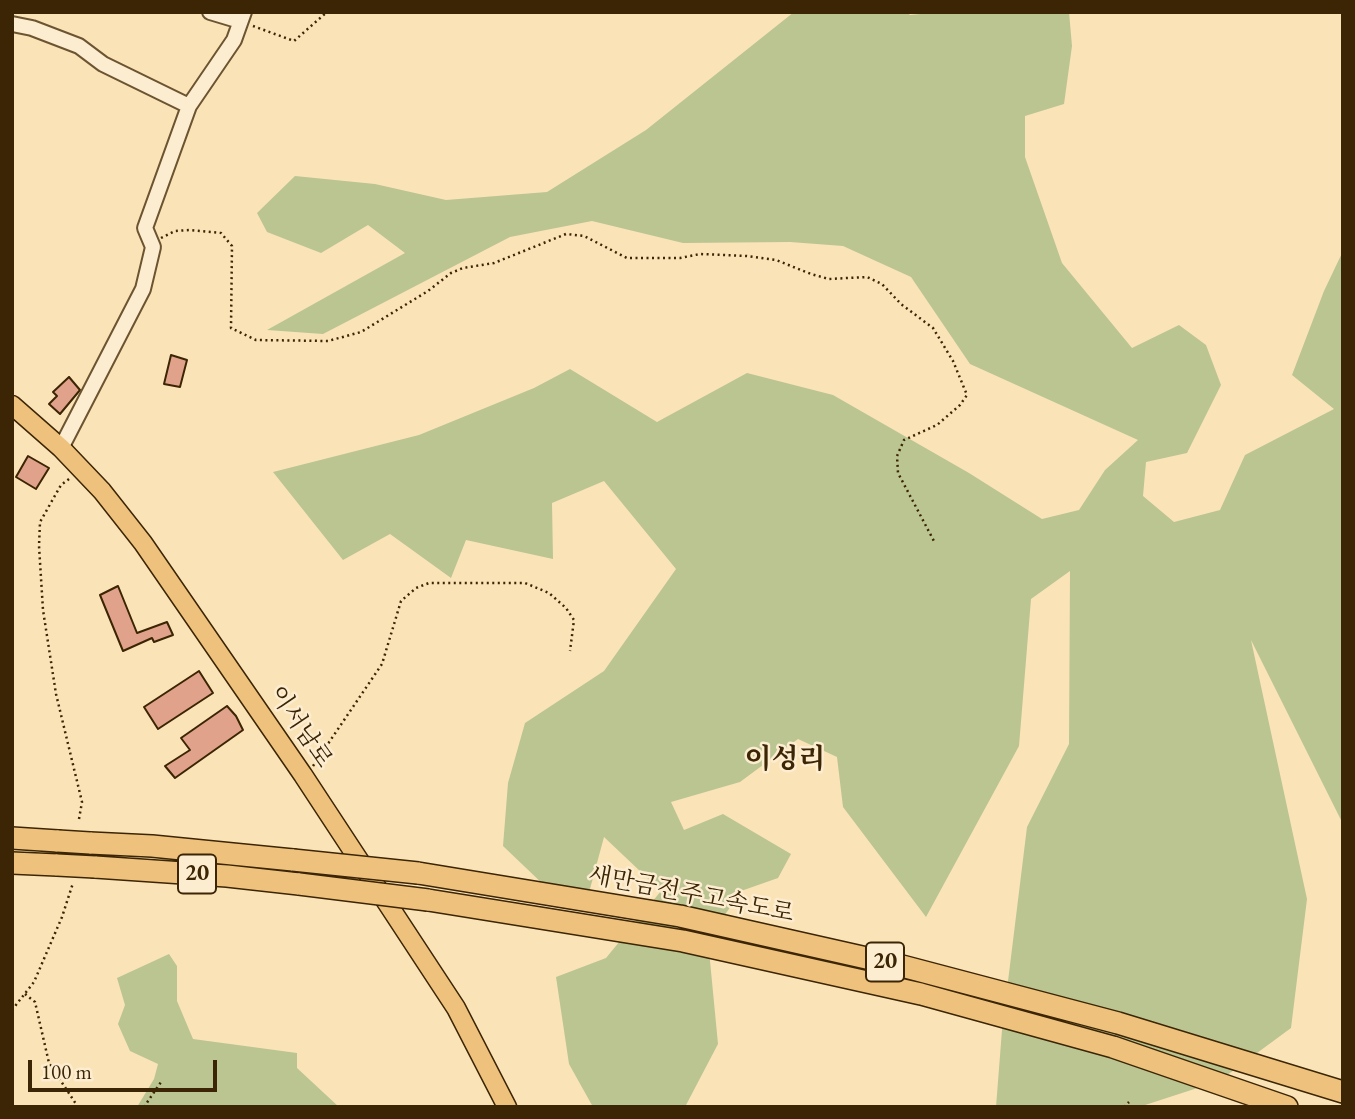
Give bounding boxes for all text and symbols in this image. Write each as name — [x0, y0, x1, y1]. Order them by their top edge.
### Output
street label: 이서남로 — [262, 681, 338, 773]
district label: 이성리 — [744, 743, 826, 777]
road number: 20 — [178, 854, 216, 894]
street label: 새만금전주고속도로 — [586, 861, 796, 929]
road number: 20 — [866, 942, 904, 981]
scale bar — [32, 1046, 220, 1090]
text: 100 m — [41, 1058, 92, 1085]

